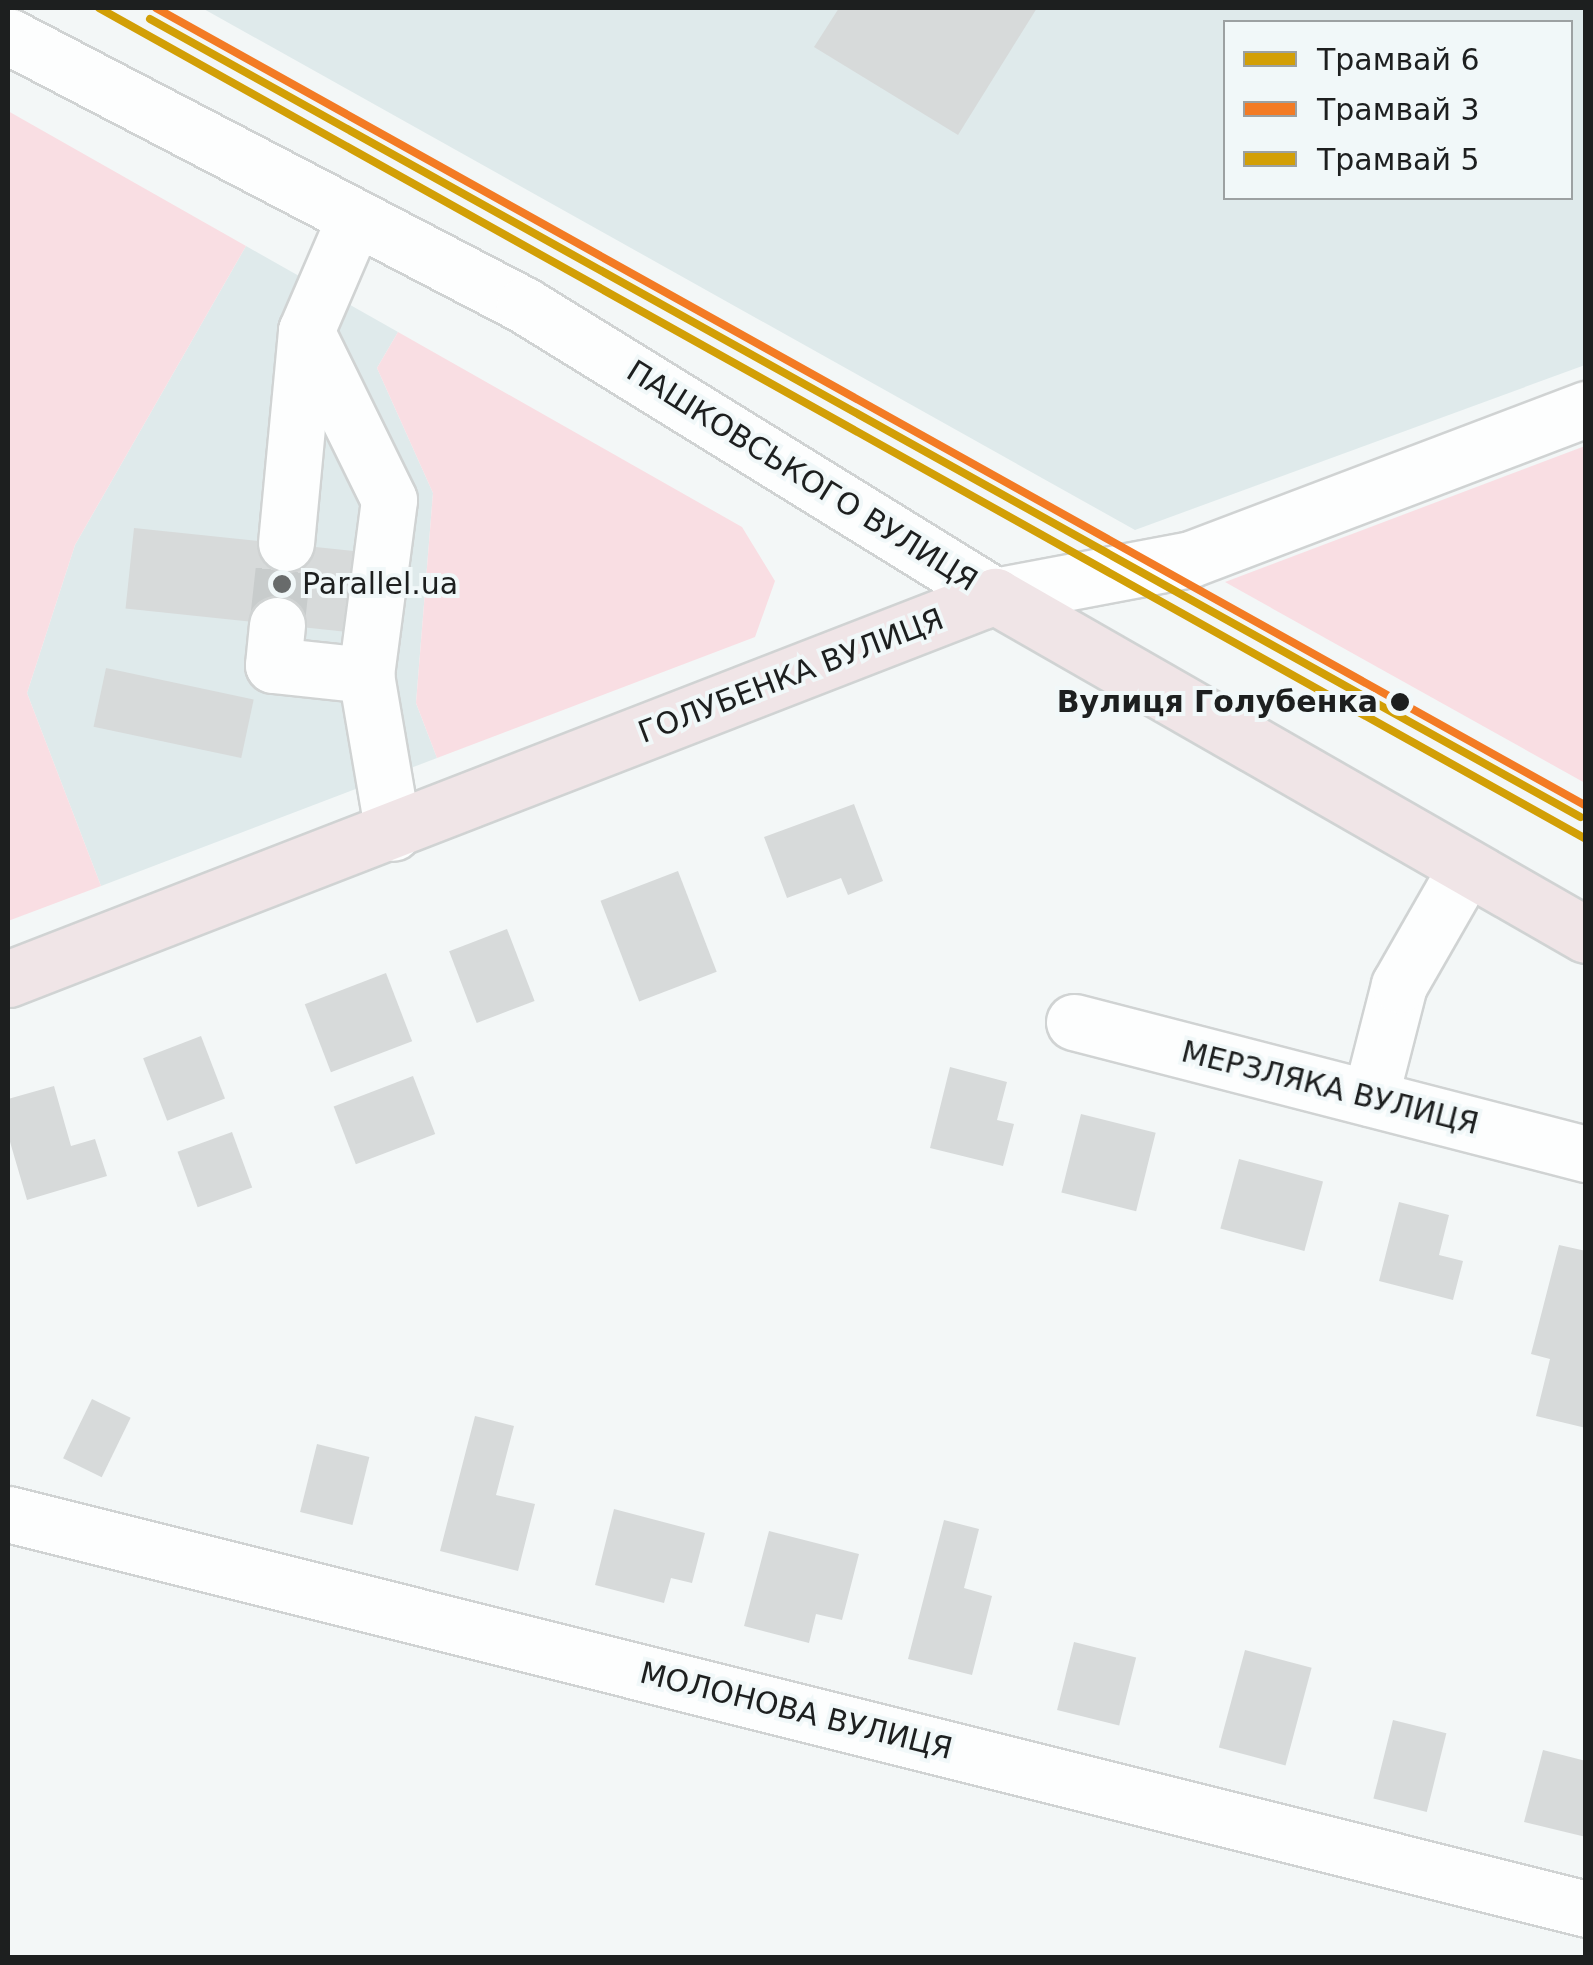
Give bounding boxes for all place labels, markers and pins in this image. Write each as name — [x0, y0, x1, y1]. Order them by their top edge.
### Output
place label: Parallel.ua — [302, 566, 458, 602]
marker: Parallel.ua — [271, 573, 293, 595]
place label: Вулиця Голубенка — [1057, 684, 1378, 720]
marker: Вулиця Голубенка — [1387, 689, 1413, 715]

